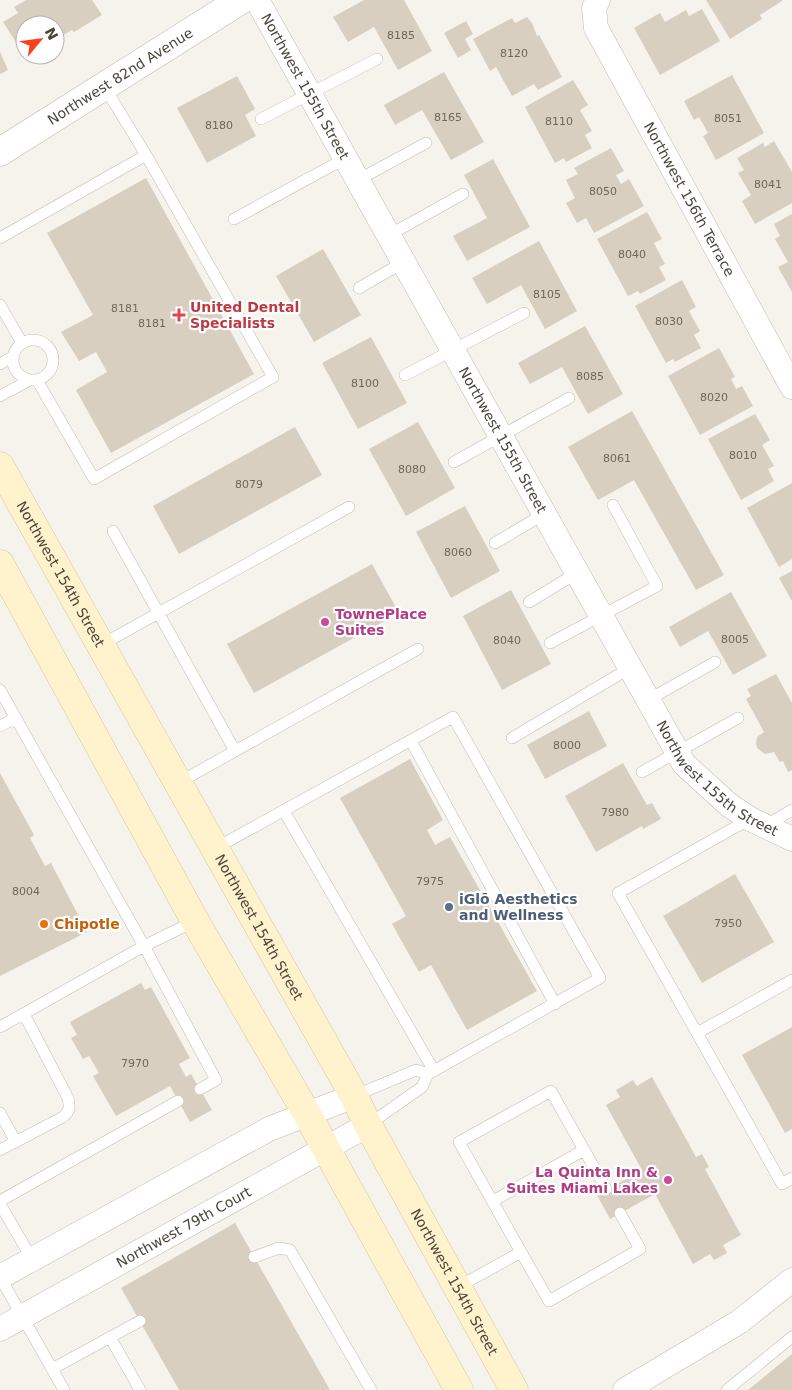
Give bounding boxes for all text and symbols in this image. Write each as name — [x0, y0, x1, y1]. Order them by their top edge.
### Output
street label: Northwest 155th Street — [258, 11, 353, 163]
north arrow — [15, 15, 65, 65]
street label: Northwest 82nd Avenue — [44, 24, 196, 128]
house number: 8185 — [387, 29, 415, 42]
house number: 8120 — [500, 47, 528, 60]
house number: 8165 — [434, 111, 462, 124]
house number: 8051 — [714, 112, 742, 125]
house number: 8110 — [545, 115, 573, 128]
house number: 8180 — [205, 119, 233, 132]
street label: Northwest 156th Terrace — [641, 119, 738, 279]
house number: 8041 — [754, 178, 782, 191]
house number: 8050 — [589, 185, 617, 198]
house number: 8040 — [618, 248, 646, 261]
house number: 8105 — [533, 288, 561, 301]
place label: United Dental Specialists — [190, 299, 299, 331]
house number: 8181 — [111, 302, 139, 315]
marker: United Dental Specialists — [172, 308, 186, 322]
house number: 8030 — [655, 315, 683, 328]
house number: 8181 — [138, 317, 166, 330]
street label: Northwest 155th Street — [456, 364, 550, 516]
house number: 8085 — [576, 370, 604, 383]
house number: 8100 — [351, 377, 379, 390]
house number: 8020 — [700, 391, 728, 404]
house number: 8010 — [729, 449, 757, 462]
house number: 8061 — [603, 452, 631, 465]
house number: 8080 — [398, 463, 426, 476]
house number: 8079 — [235, 478, 263, 491]
street label: Northwest 154th Street — [13, 498, 108, 650]
house number: 8060 — [444, 546, 472, 559]
place label: TownePlace Suites — [335, 606, 427, 638]
marker: TownePlace Suites — [319, 616, 331, 628]
house number: 8005 — [721, 633, 749, 646]
house number: 8040 — [493, 634, 521, 647]
street label: Northwest 155th Street — [653, 718, 781, 839]
house number: 8000 — [553, 739, 581, 752]
house number: 7980 — [601, 806, 629, 819]
street label: Northwest 154th Street — [212, 851, 307, 1003]
house number: 7975 — [416, 875, 444, 888]
house number: 8004 — [12, 885, 40, 898]
place label: iGlō Aesthetics and Wellness — [459, 891, 578, 923]
marker: iGlō Aesthetics and Wellness — [443, 901, 455, 913]
place label: Chipotle — [54, 916, 120, 932]
house number: 7950 — [714, 917, 742, 930]
marker: Chipotle — [38, 918, 50, 930]
house number: 7970 — [121, 1057, 149, 1070]
place label: La Quinta Inn & Suites Miami Lakes — [506, 1164, 658, 1196]
marker: La Quinta Inn & Suites Miami Lakes — [662, 1174, 674, 1186]
street label: Northwest 79th Court — [113, 1183, 254, 1271]
street label: Northwest 154th Street — [408, 1206, 501, 1358]

